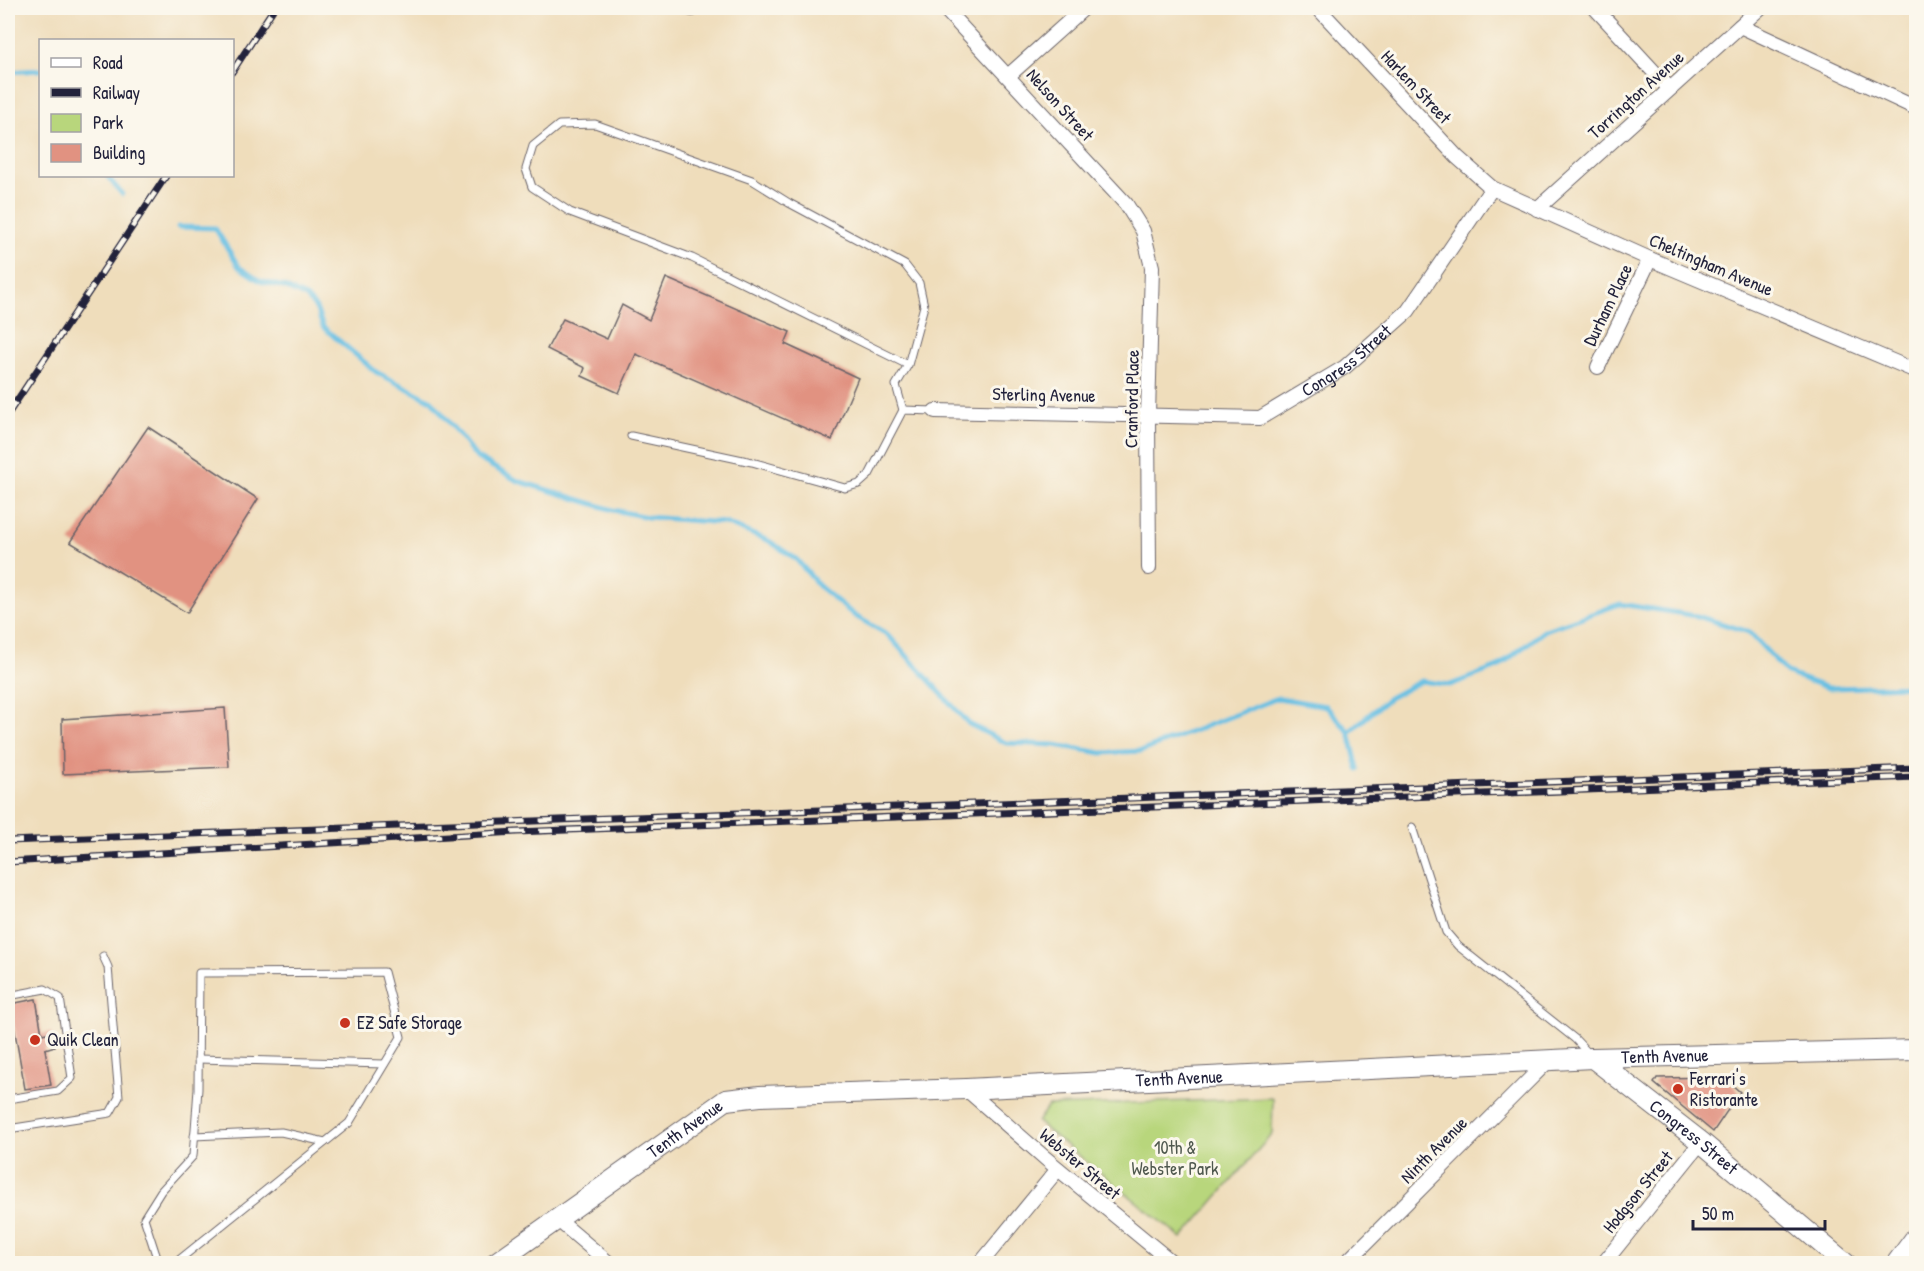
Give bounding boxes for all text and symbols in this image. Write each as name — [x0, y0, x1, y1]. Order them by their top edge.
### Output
legend — [39, 39, 234, 177]
street label: Harlem Street — [1376, 44, 1458, 130]
street label: Torrington Avenue — [1582, 45, 1689, 144]
text: Road — [93, 50, 123, 75]
street label: Nelson Street — [1021, 63, 1100, 147]
text: Railway — [93, 80, 140, 105]
text: Park — [93, 110, 124, 135]
text: Building — [93, 140, 145, 165]
street label: Cheltingham Avenue — [1645, 227, 1777, 302]
street label: Durham Place — [1577, 260, 1638, 350]
street label: Congress Street — [1296, 318, 1397, 402]
street label: Cranford Place — [1118, 350, 1145, 448]
street label: Sterling Avenue — [992, 381, 1096, 408]
place label: EZ Safe Storage — [357, 1010, 462, 1035]
marker: EZ Safe Storage — [338, 1016, 352, 1030]
place label: Quik Clean — [47, 1027, 119, 1052]
marker: Quik Clean — [28, 1033, 42, 1047]
street label: Tenth Avenue — [1621, 1042, 1709, 1069]
street label: Tenth Avenue — [1135, 1063, 1223, 1093]
place label: Ferrari's Ristorante — [1689, 1066, 1758, 1112]
marker: Ferrari's Ristorante — [1671, 1082, 1685, 1096]
street label: Tenth Avenue — [642, 1093, 728, 1164]
street label: Congress Street — [1644, 1093, 1744, 1181]
street label: Ninth Avenue — [1395, 1111, 1473, 1189]
street label: Webster Street — [1034, 1122, 1127, 1206]
park label: 10th & Webster Park — [1131, 1135, 1219, 1181]
street label: Hodgson Street — [1597, 1145, 1679, 1238]
scale bar — [1693, 1193, 1825, 1231]
text: 50 m — [1702, 1201, 1734, 1226]

